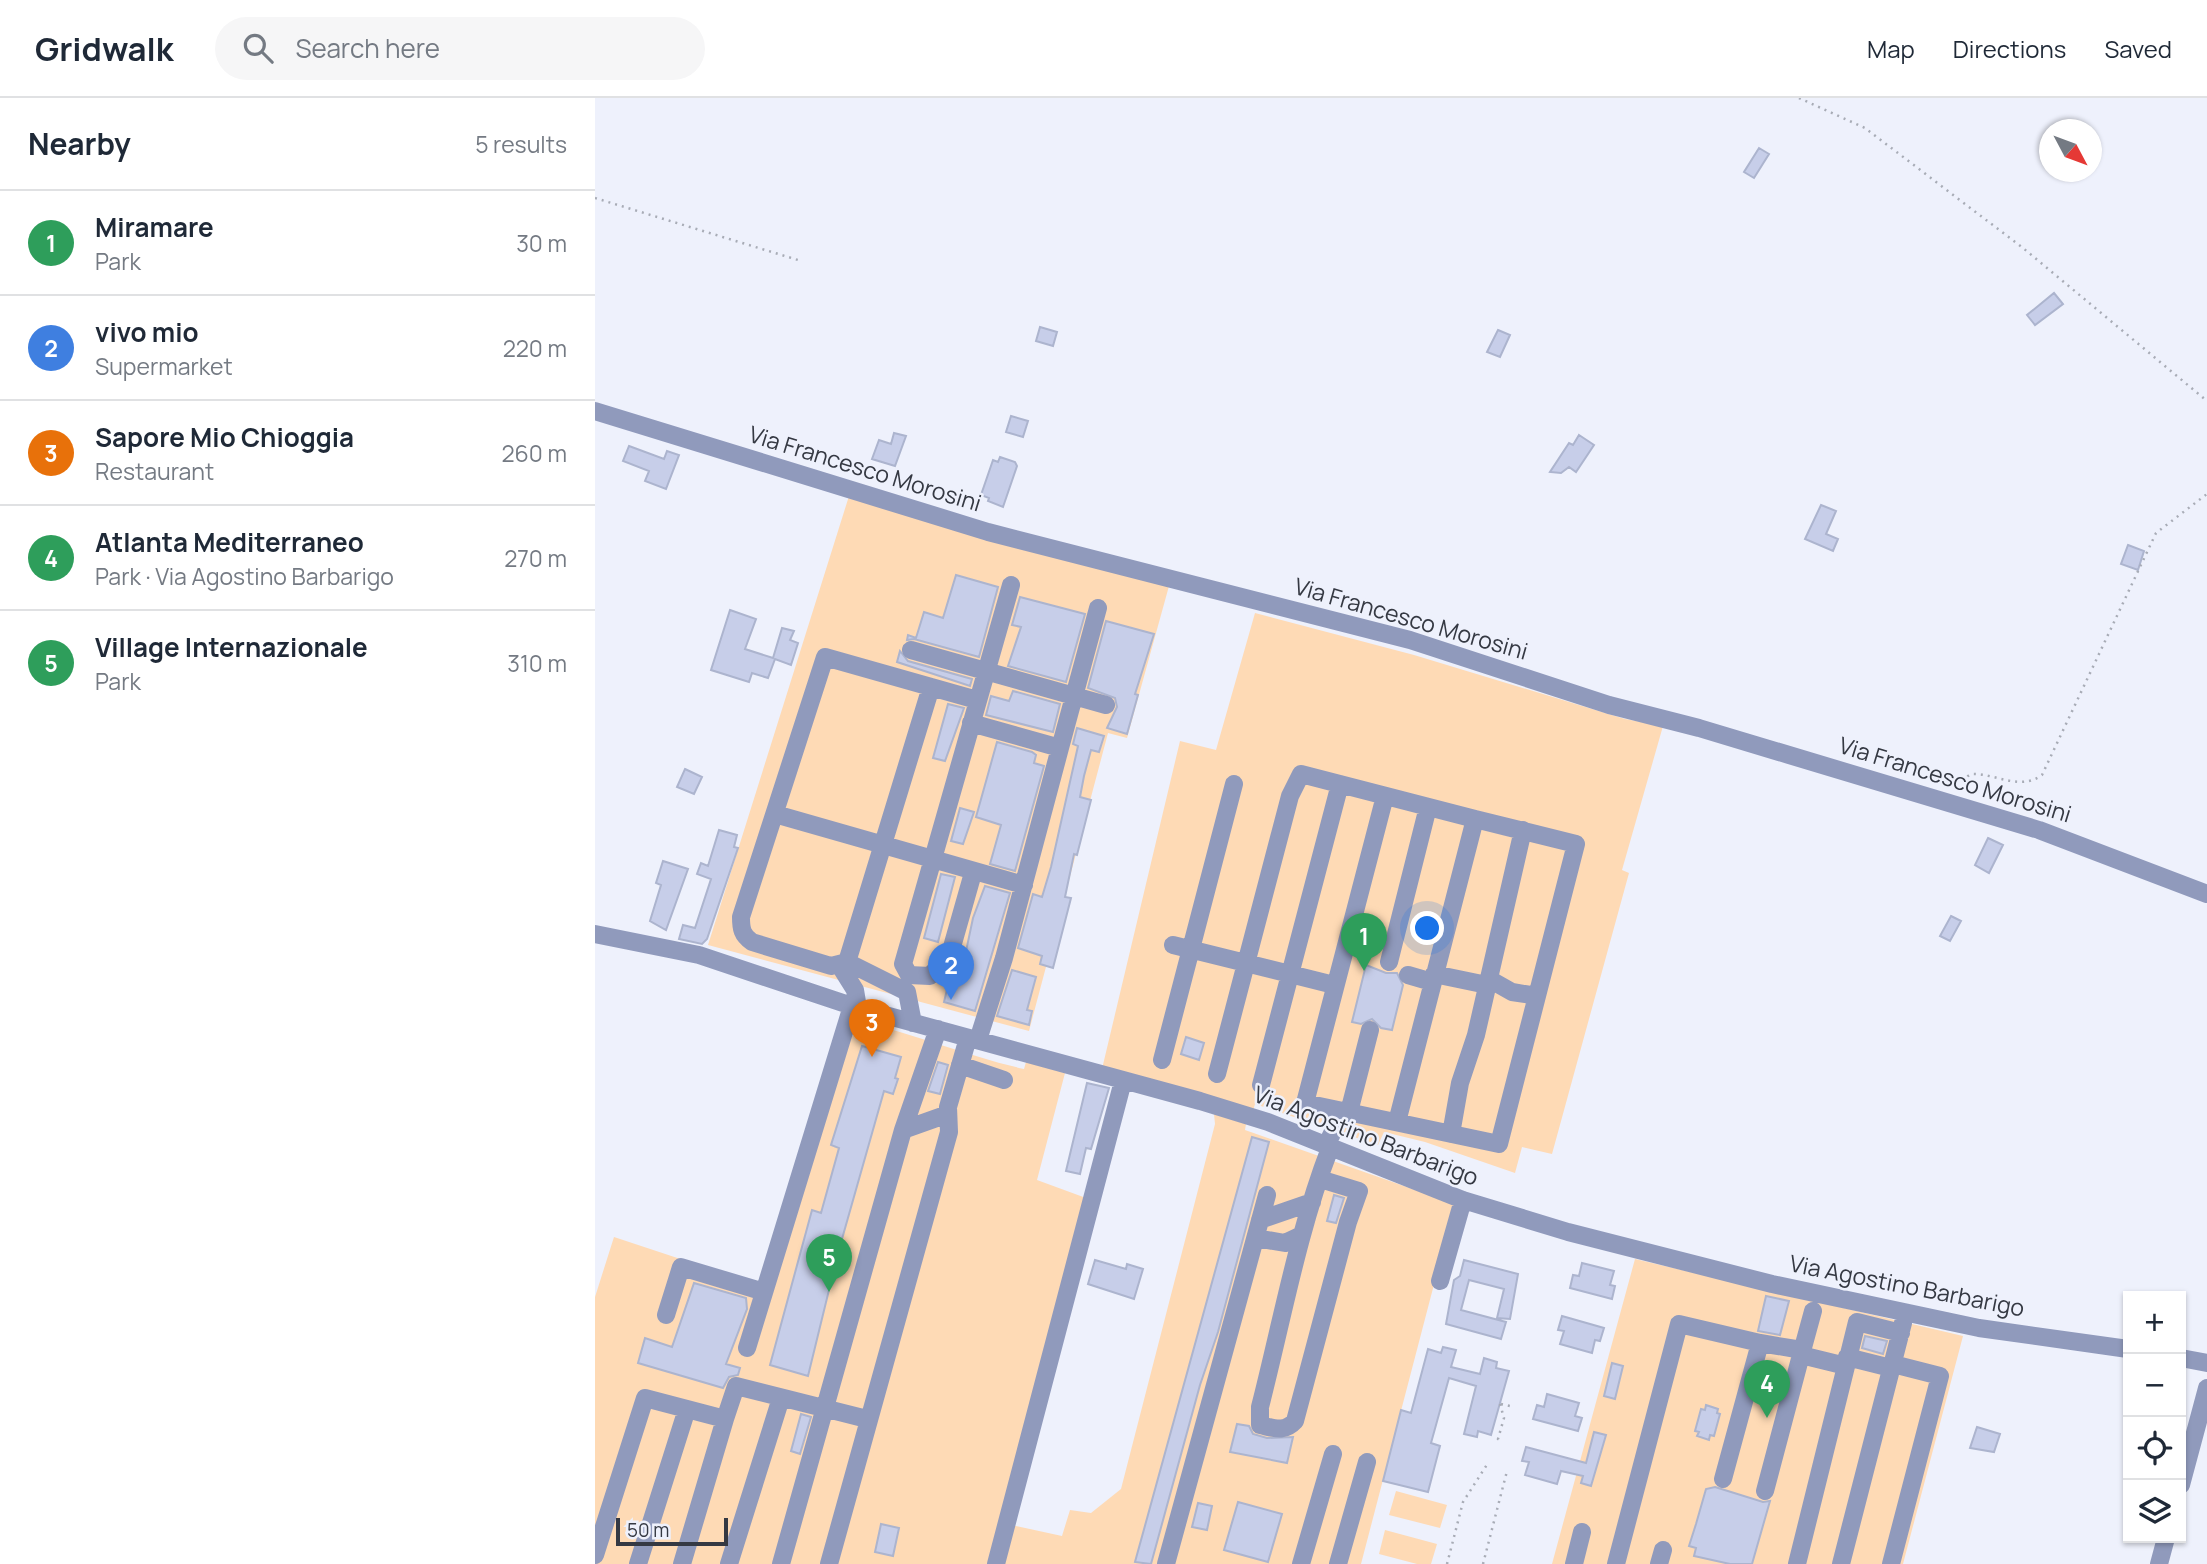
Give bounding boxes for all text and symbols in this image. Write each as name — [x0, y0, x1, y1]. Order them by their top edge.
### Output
search box — [215, 17, 705, 80]
text: Gridwalk — [35, 26, 173, 71]
icon: search — [239, 29, 277, 67]
text: Search here — [295, 30, 440, 66]
text: Map — [1867, 32, 1915, 65]
text: Directions — [1953, 32, 2066, 65]
text: Saved — [2104, 32, 2172, 65]
north arrow — [2039, 119, 2102, 182]
text: Nearby — [28, 123, 131, 164]
text: 5 results — [475, 128, 567, 160]
text: Miramare — [95, 209, 214, 245]
text: 1 — [46, 227, 56, 259]
text: 30 m — [516, 227, 567, 259]
text: Park — [95, 245, 141, 277]
text: vivo mio — [95, 314, 199, 350]
text: 2 — [44, 332, 58, 364]
text: 220 m — [503, 332, 567, 364]
text: Supermarket — [95, 350, 233, 382]
street label: Via Francesco Morosini — [745, 417, 985, 519]
text: Sapore Mio Chioggia — [95, 419, 354, 455]
text: 3 — [44, 437, 58, 469]
text: 260 m — [501, 437, 567, 469]
text: Restaurant — [95, 455, 214, 487]
text: Atlanta Mediterraneo — [95, 524, 364, 560]
text: 4 — [44, 542, 58, 574]
text: 270 m — [504, 542, 567, 574]
text: Park · Via Agostino Barbarigo — [95, 560, 394, 592]
street label: Via Francesco Morosini — [1291, 569, 1532, 667]
text: Village Internazionale — [95, 629, 368, 665]
text: 5 — [44, 647, 58, 679]
text: 310 m — [507, 647, 567, 679]
text: Park — [95, 665, 141, 697]
street label: Via Francesco Morosini — [1835, 728, 2075, 830]
your location — [1410, 911, 1444, 945]
pin: 1 — [1341, 913, 1387, 971]
pin: 2 — [928, 942, 974, 1000]
pin: 3 — [849, 999, 895, 1057]
street label: Via Agostino Barbarigo — [1249, 1077, 1484, 1193]
pin: 5 — [806, 1234, 852, 1292]
street label: Via Agostino Barbarigo — [1787, 1247, 2027, 1324]
map controls — [2123, 1291, 2186, 1543]
button: + — [2123, 1291, 2186, 1354]
button: − — [2123, 1354, 2186, 1417]
pin: 4 — [1744, 1360, 1790, 1418]
button: locate — [2123, 1417, 2186, 1480]
button: layers — [2123, 1480, 2186, 1543]
scale bar — [616, 1515, 728, 1547]
text: 50 m — [627, 1517, 669, 1543]

